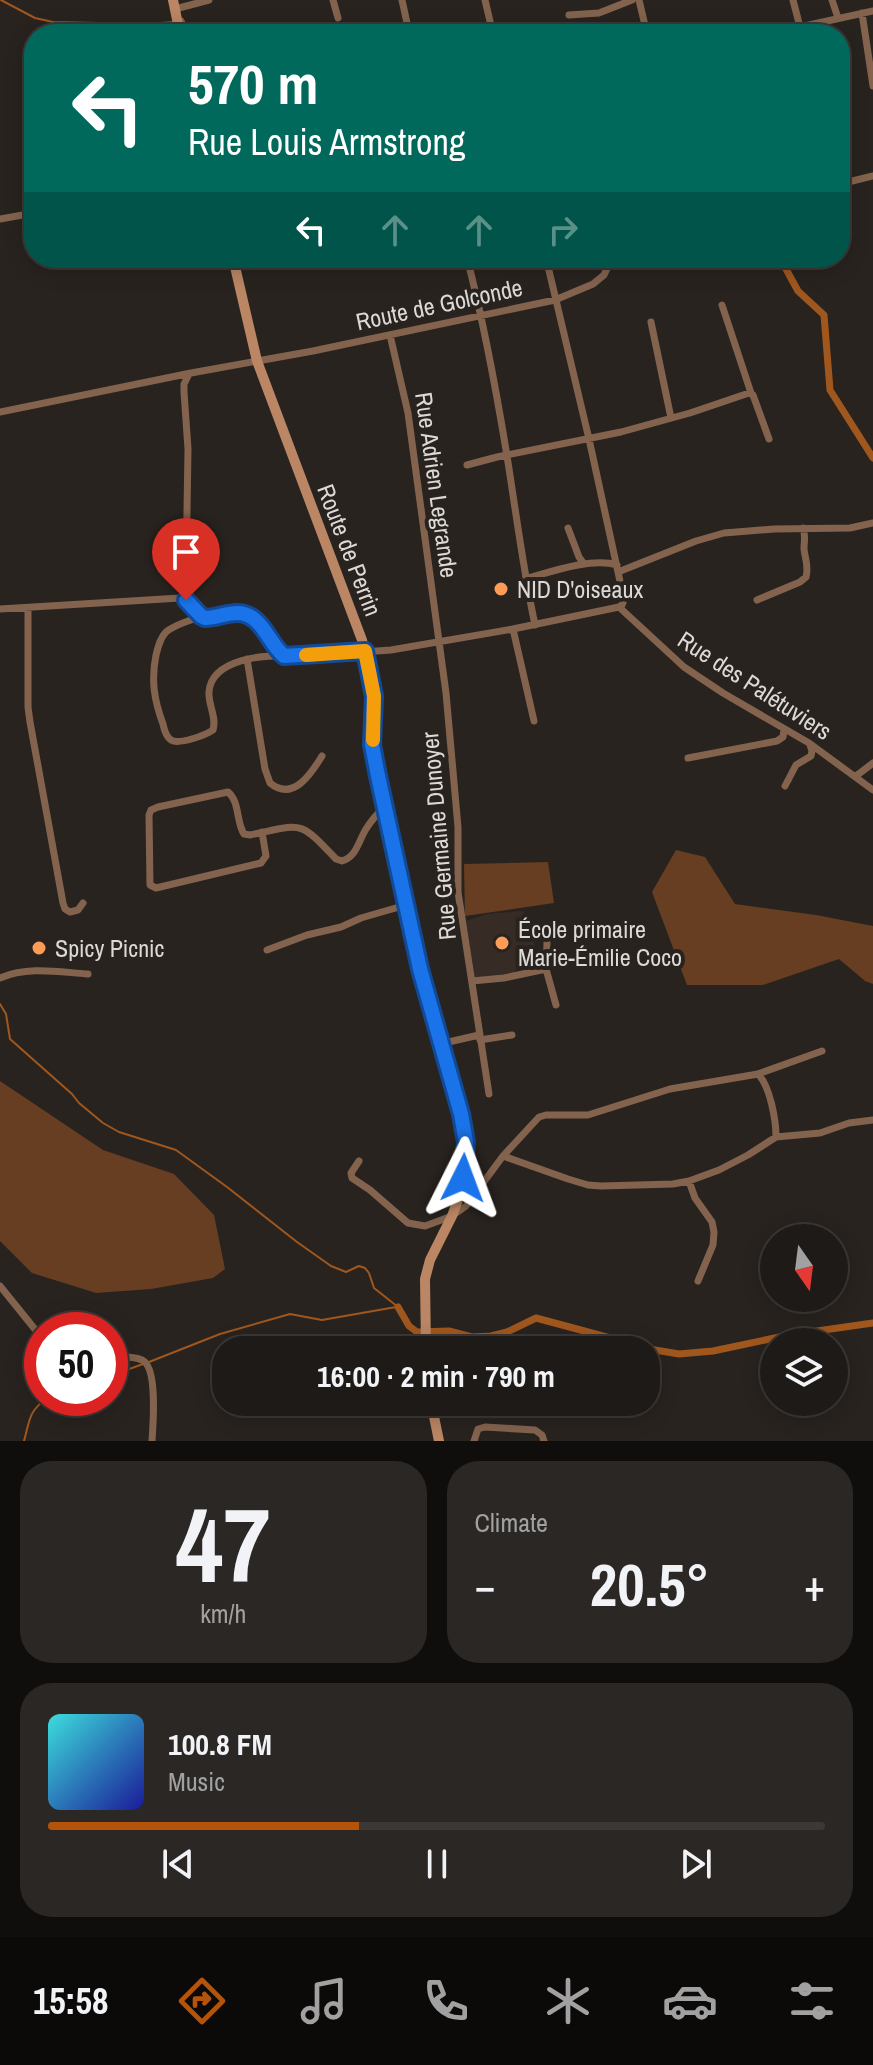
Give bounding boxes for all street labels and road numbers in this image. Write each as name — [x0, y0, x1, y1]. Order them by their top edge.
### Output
street label: Route de Golconde — [353, 271, 525, 337]
street label: Rue Adrien Legrande — [408, 390, 466, 580]
street label: Route de Perrin — [310, 479, 390, 621]
street label: Rue des Palétuviers — [672, 623, 838, 747]
street label: Rue Germaine Dunoyer — [413, 730, 463, 941]

